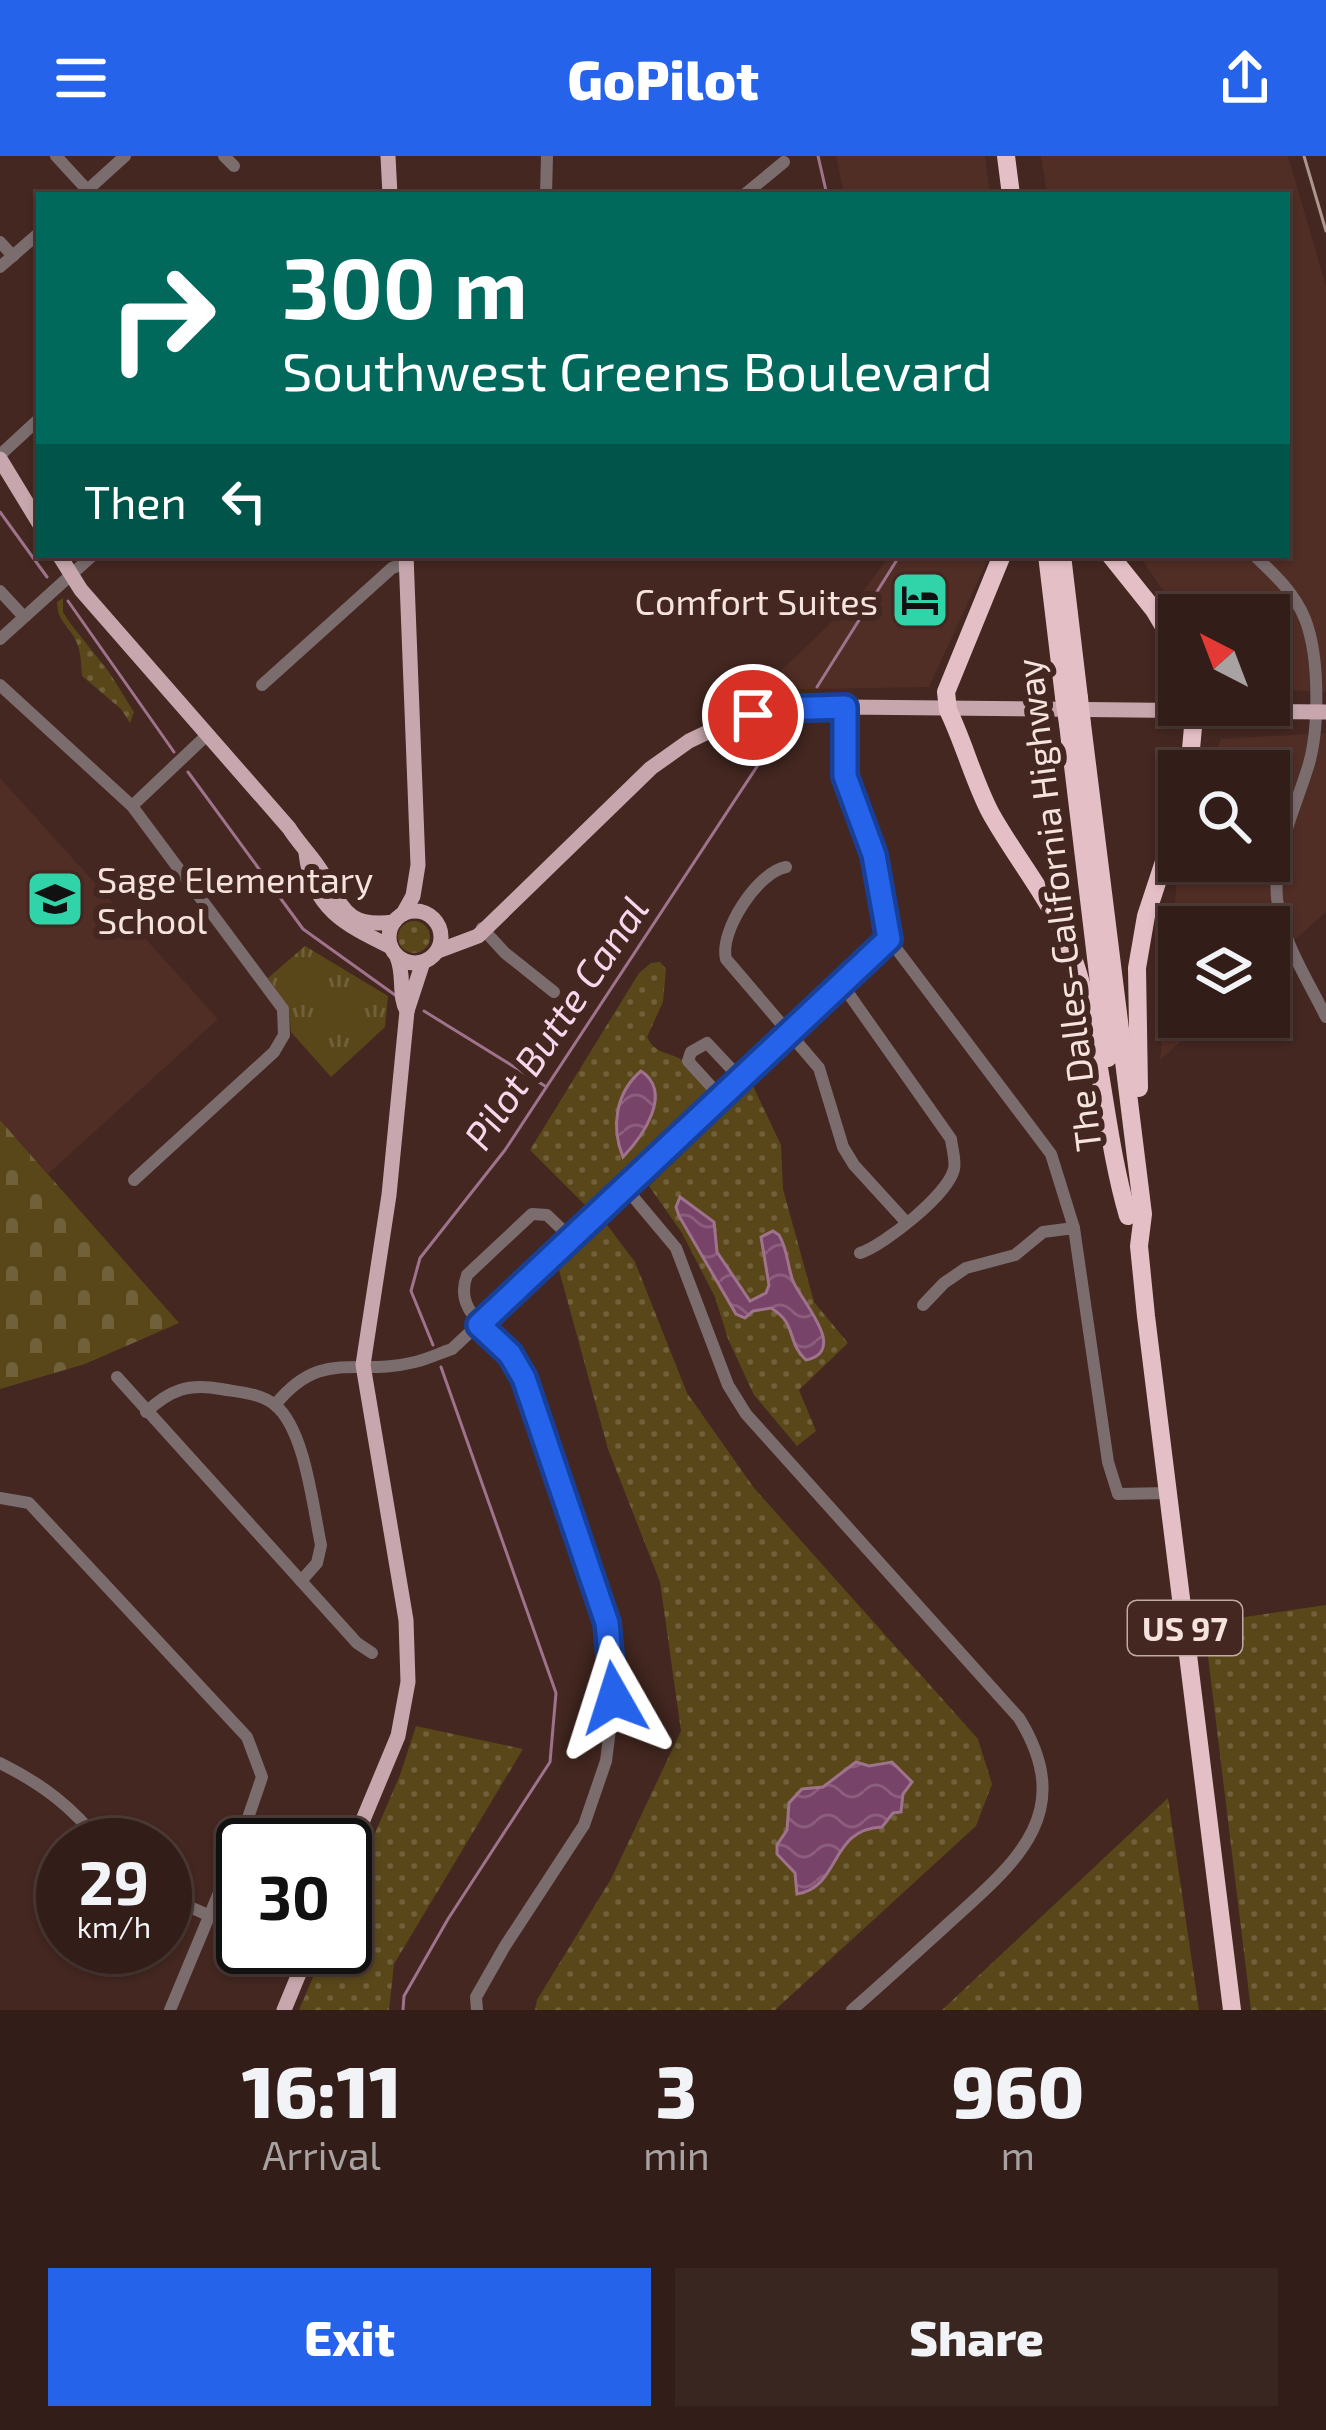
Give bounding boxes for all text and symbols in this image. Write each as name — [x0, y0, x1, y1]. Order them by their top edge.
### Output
icon: menu — [48, 45, 114, 111]
icon: share — [1212, 45, 1278, 111]
text: GoPilot — [567, 46, 759, 111]
text: 300 m — [282, 235, 528, 336]
icon: right — [84, 240, 240, 396]
text: Southwest Greens Boulevard — [282, 337, 993, 402]
icon: left — [211, 468, 277, 534]
text: Then — [84, 474, 187, 528]
hotel icon: Comfort Suites — [889, 569, 951, 631]
place label: Comfort Suites — [634, 579, 878, 622]
north arrow — [1158, 594, 1290, 726]
map controls — [1158, 594, 1290, 1038]
street label: The Dalles-California Highway — [1005, 656, 1109, 1154]
pin — [702, 664, 804, 766]
icon: arrive — [720, 682, 786, 748]
button: search — [1158, 750, 1290, 882]
place label: Sage Elementary School — [97, 857, 373, 941]
school or university icon: Sage Elementary School — [24, 868, 86, 930]
water label: Pilot Butte Canal — [453, 887, 657, 1157]
button: layers — [1158, 906, 1290, 1038]
road number: US 97 — [1128, 1601, 1242, 1655]
position arrow — [551, 1635, 677, 1761]
speed limit sign: 30 — [216, 1818, 372, 1974]
text: 29 — [79, 1845, 149, 1917]
text: km/h — [77, 1908, 151, 1944]
text: 16:11 — [242, 2046, 402, 2132]
text: 3 — [656, 2046, 697, 2132]
text: 960 — [951, 2046, 1084, 2132]
text: Arrival — [262, 2131, 381, 2178]
text: min — [643, 2131, 710, 2178]
text: m — [1001, 2131, 1035, 2178]
button: Exit — [48, 2268, 651, 2406]
button: Share — [675, 2268, 1278, 2406]

